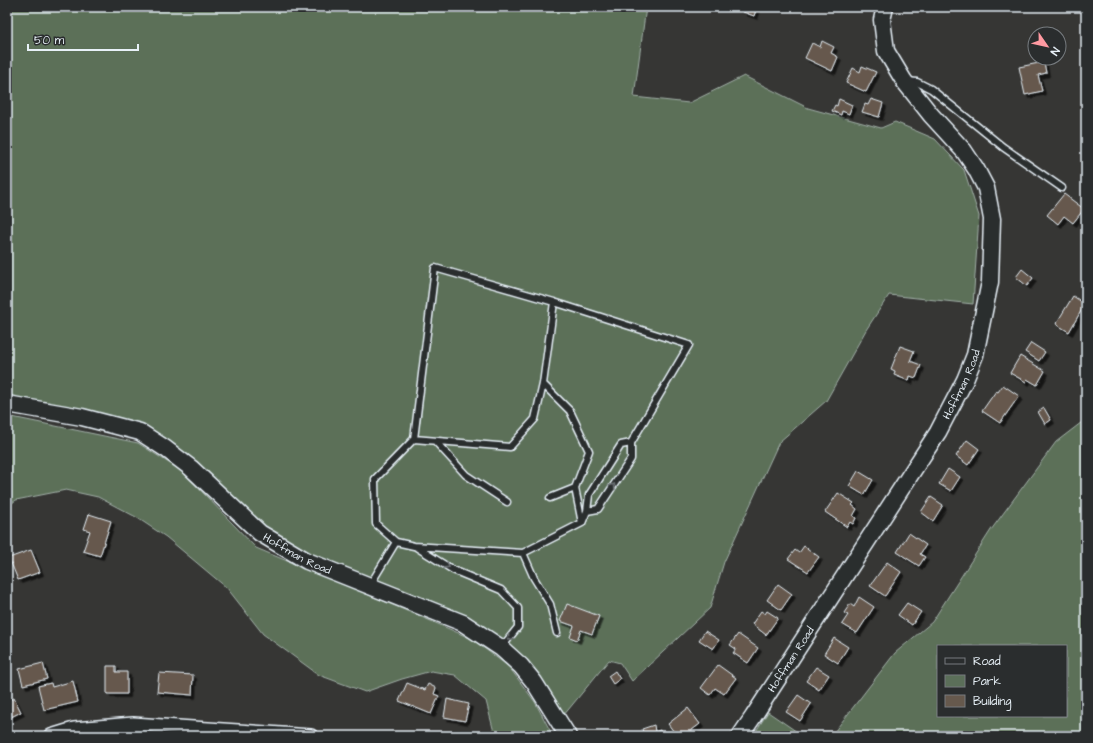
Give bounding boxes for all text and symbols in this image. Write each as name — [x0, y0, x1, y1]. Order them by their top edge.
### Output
scale bar — [28, 26, 138, 52]
north arrow — [1027, 26, 1067, 66]
text: 50 m — [34, 32, 65, 49]
text: N — [1047, 44, 1063, 58]
street label: Hoffman Road — [939, 348, 983, 422]
one-way arrow — [608, 483, 616, 490]
street label: Hoffman Road — [261, 529, 334, 578]
one-way arrow — [443, 562, 450, 569]
street label: Hoffman Road — [764, 623, 818, 695]
one-way arrow — [507, 633, 514, 640]
legend — [937, 645, 1067, 717]
text: Road — [973, 653, 1001, 670]
text: Park — [973, 673, 1001, 690]
text: Building — [973, 693, 1011, 711]

